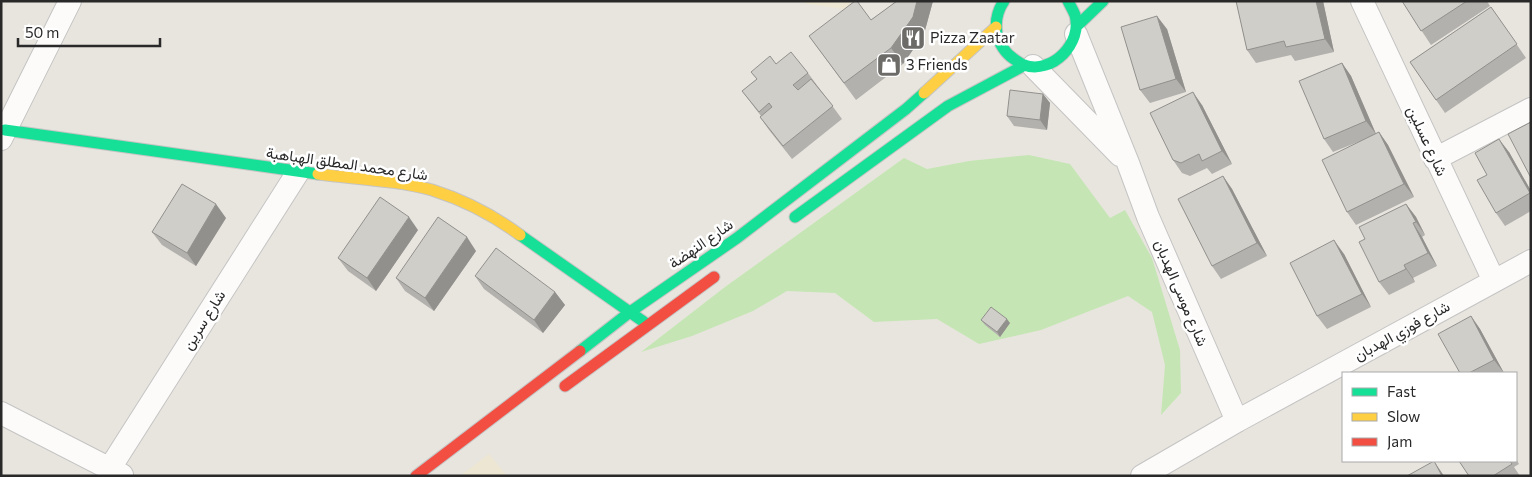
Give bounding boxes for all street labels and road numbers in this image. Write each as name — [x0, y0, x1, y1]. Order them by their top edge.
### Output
street label: شارع عسلين — [1401, 103, 1452, 180]
street label: شارع محمد المطلق الهباهبة — [265, 143, 429, 186]
street label: شارع النهضة — [665, 214, 738, 274]
street label: شارع موسى الهدبان — [1149, 237, 1213, 350]
street label: شارع سرين — [178, 286, 231, 354]
street label: شارع فوزي الهدبان — [1350, 296, 1455, 368]

